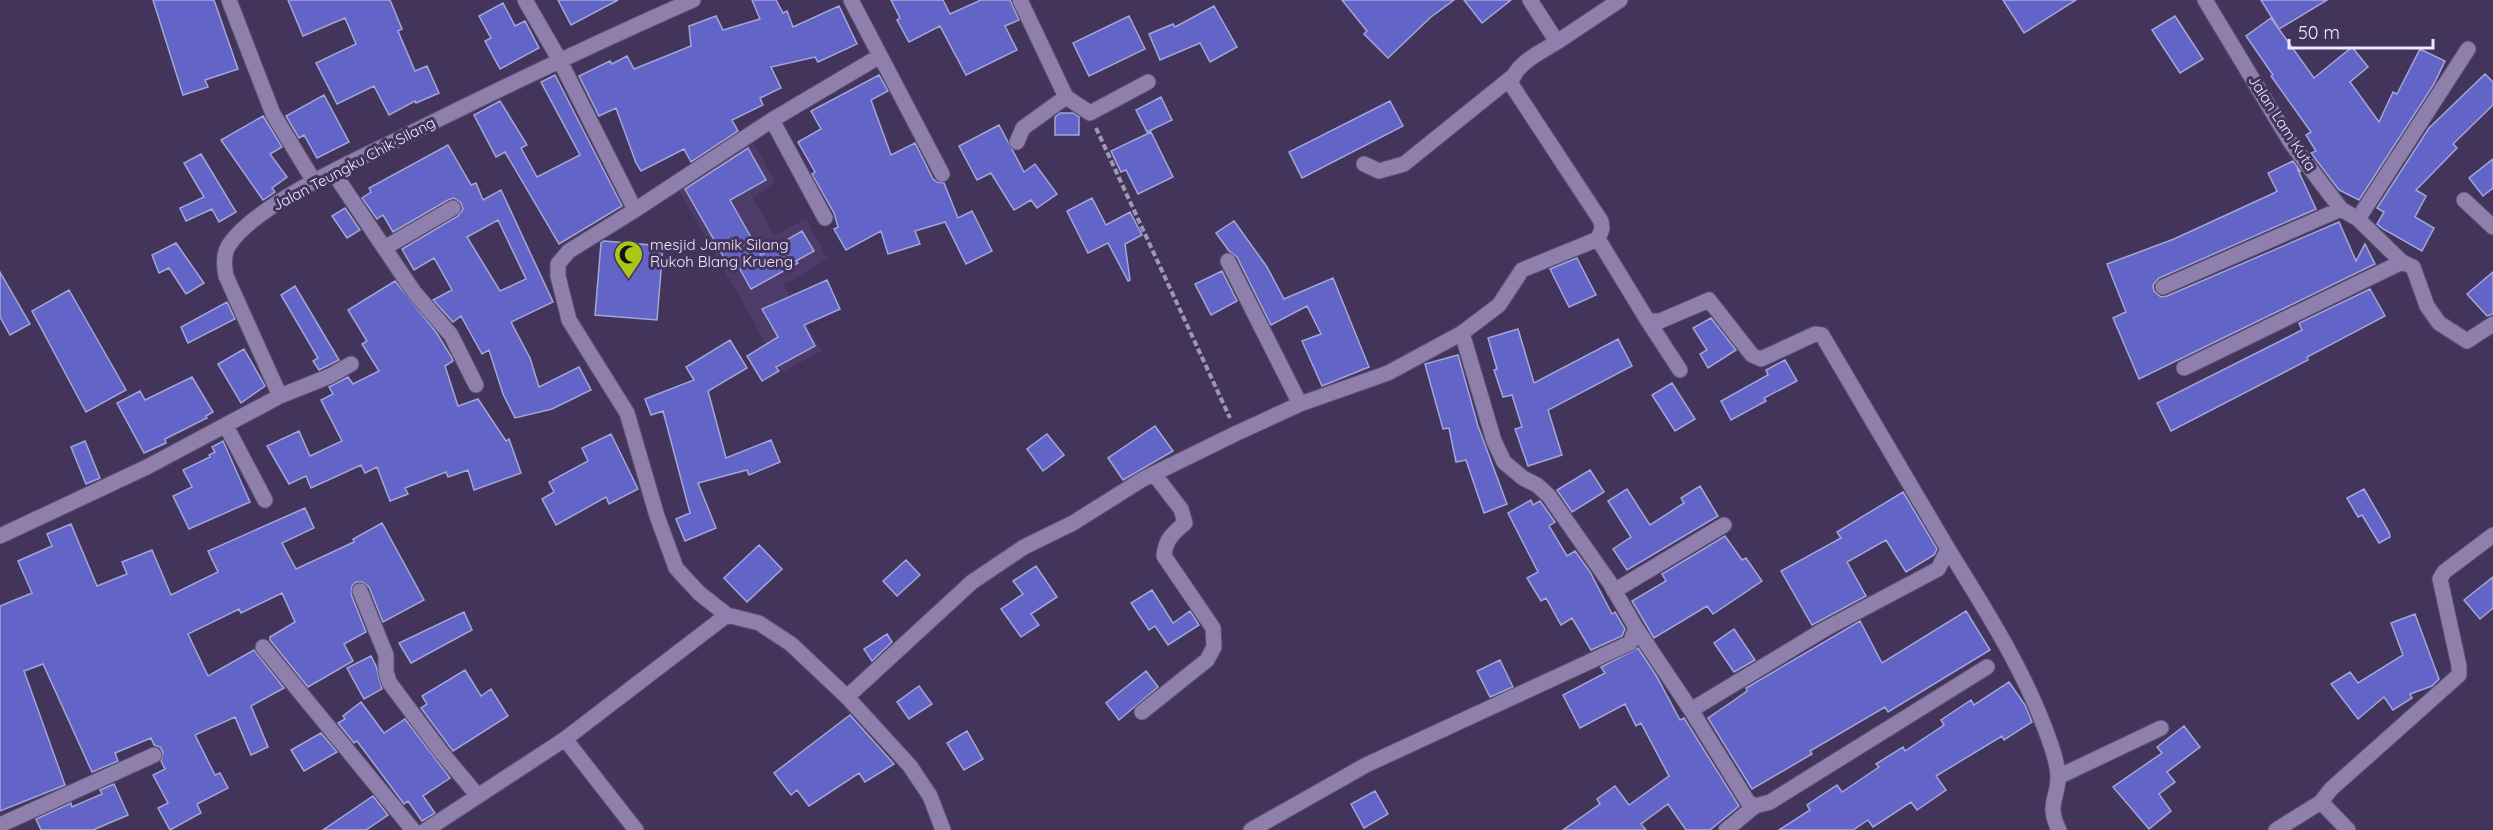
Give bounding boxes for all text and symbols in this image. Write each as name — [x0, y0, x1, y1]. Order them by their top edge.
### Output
scale bar — [2289, 12, 2433, 50]
text: 50 m — [2298, 21, 2340, 44]
street label: Jalan Lam Kuta — [2244, 71, 2320, 174]
street label: Jalan Teungku Chik Silang — [269, 113, 438, 215]
place label: mesjid Jamik Silang Rukoh Blang Krueng — [650, 235, 793, 271]
mosque icon: mesjid Jamik Silang Rukoh Blang Krueng — [613, 238, 645, 280]

